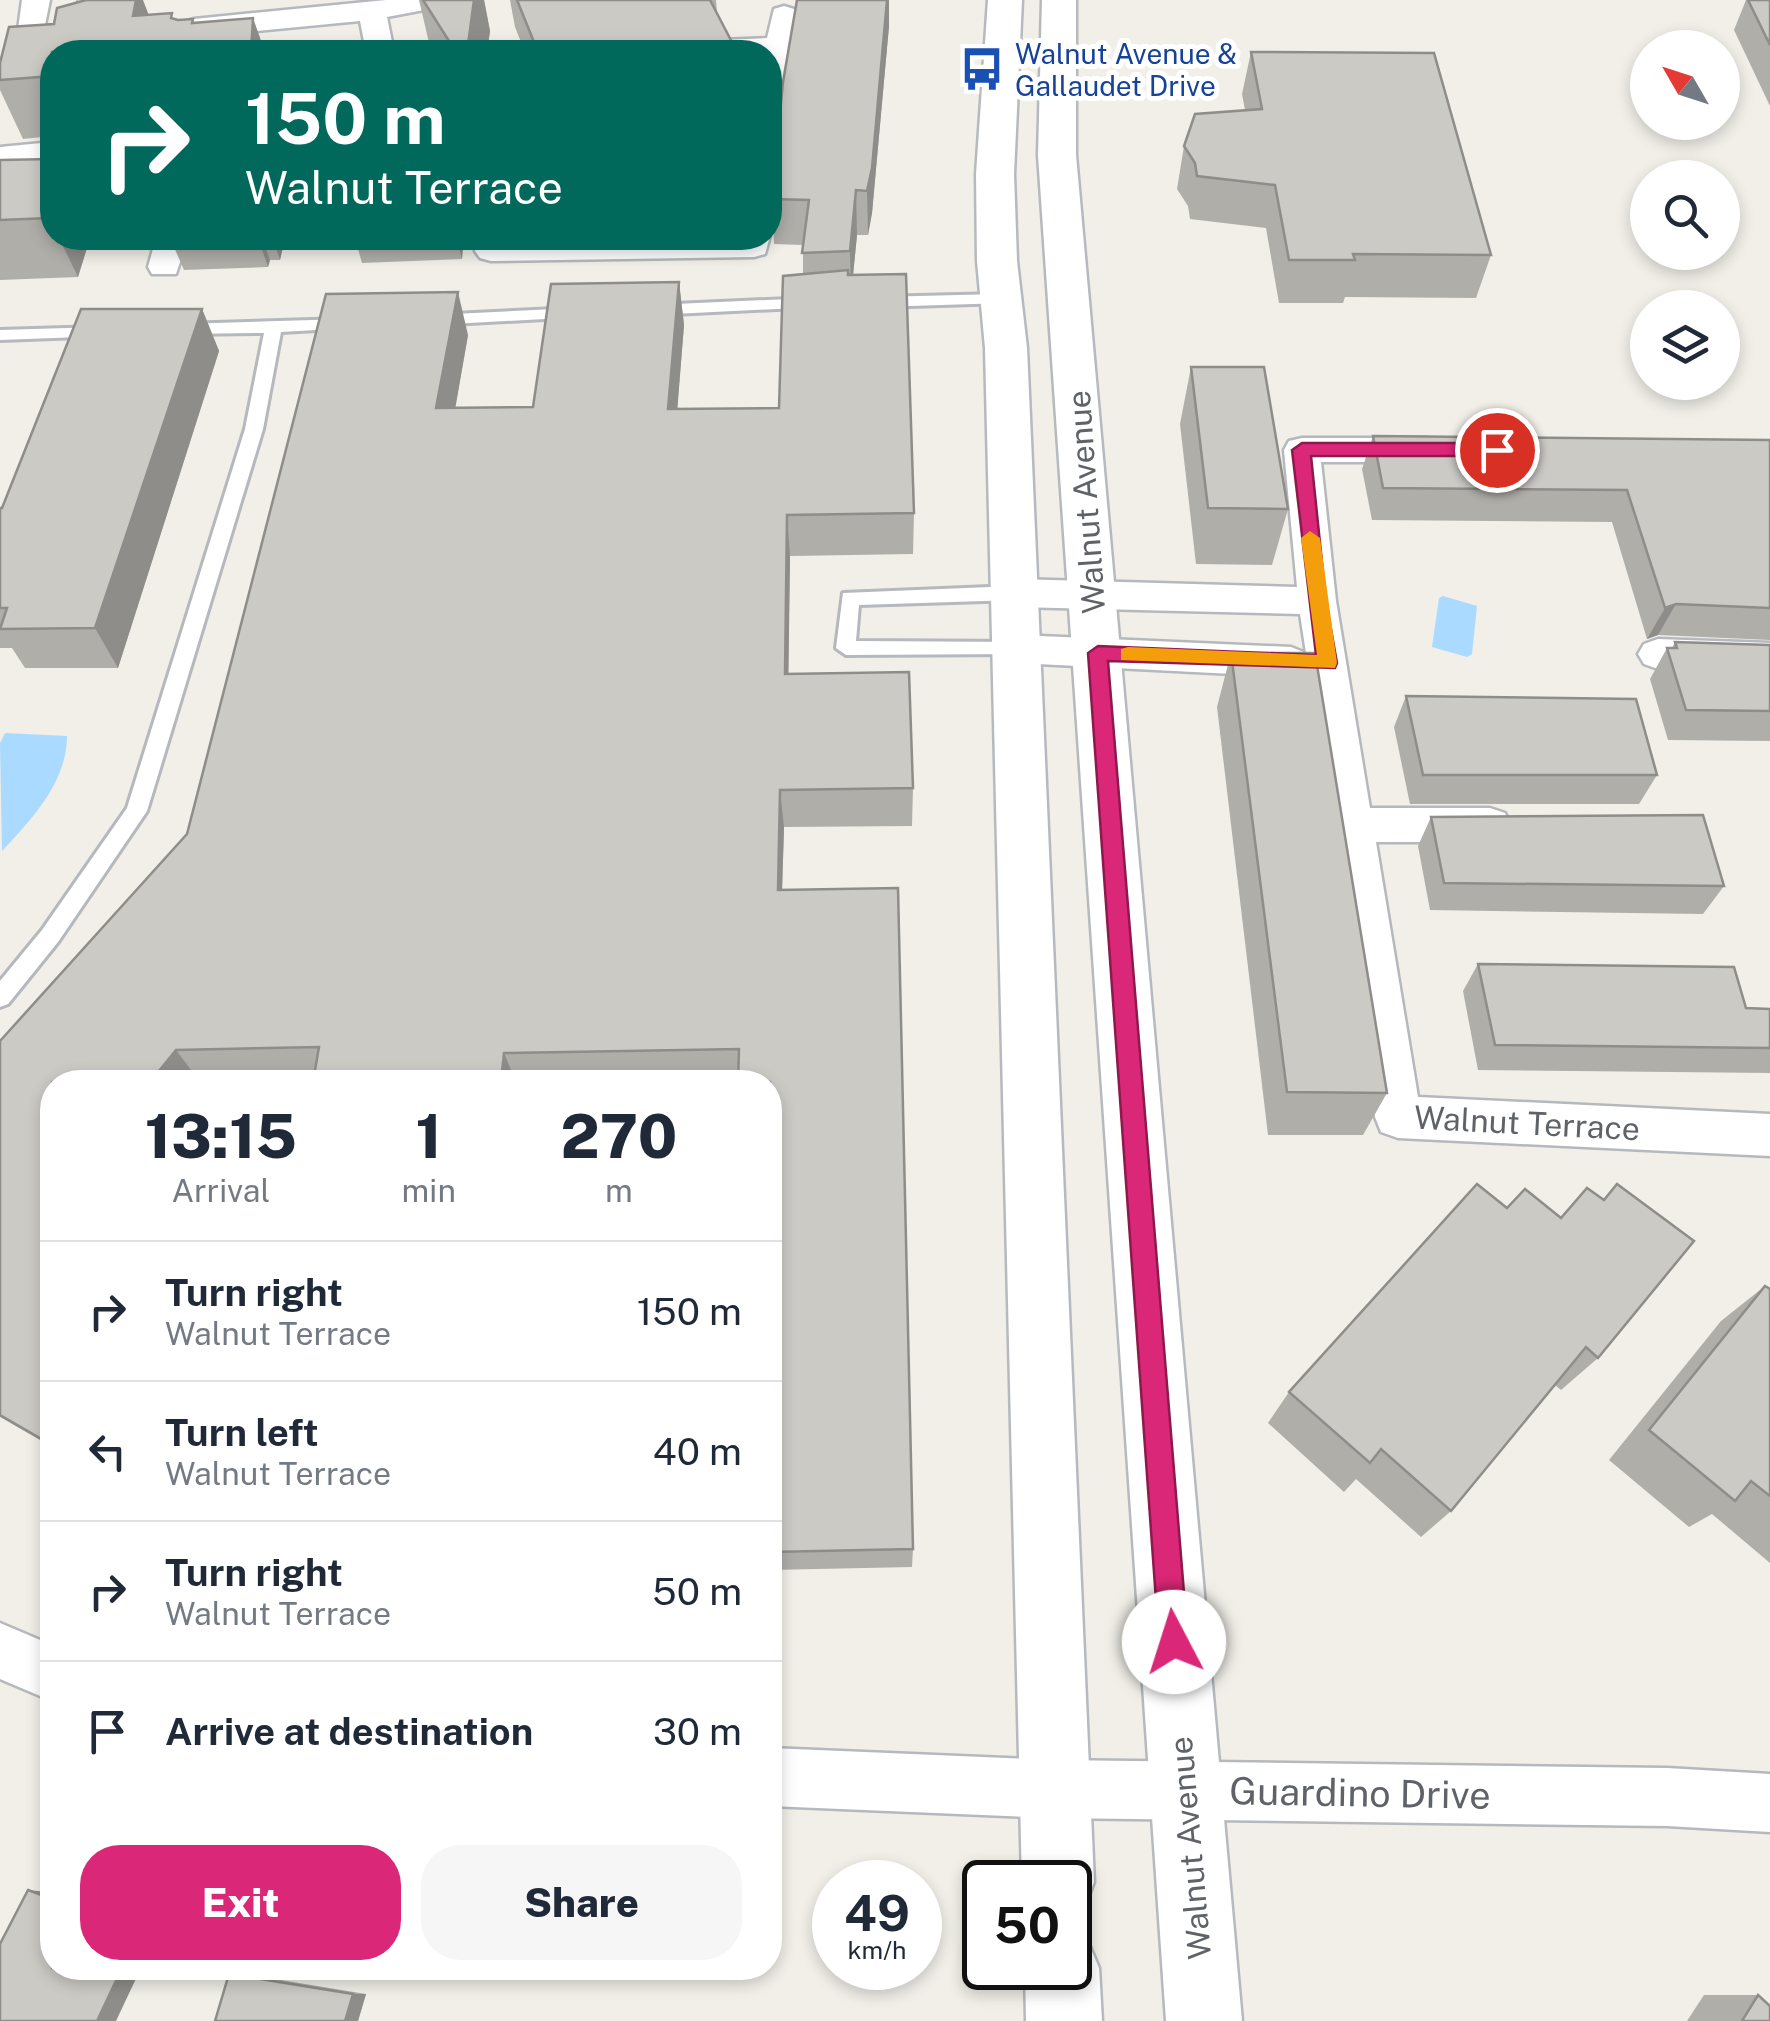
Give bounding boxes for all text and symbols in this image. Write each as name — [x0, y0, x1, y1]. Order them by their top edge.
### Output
north arrow — [1630, 30, 1740, 140]
map controls — [1630, 30, 1740, 400]
place label: Walnut Avenue & Gallaudet Drive — [1015, 37, 1237, 102]
bus stop icon: Walnut Avenue & Gallaudet Drive — [958, 45, 1006, 93]
text: 150 m — [245, 77, 446, 160]
icon: right — [80, 80, 210, 210]
button: search — [1630, 160, 1740, 270]
text: Walnut Terrace — [245, 161, 563, 214]
button: layers — [1630, 290, 1740, 400]
street label: Walnut Avenue — [1060, 389, 1112, 615]
pin — [1455, 408, 1540, 493]
icon: arrive — [1470, 423, 1525, 478]
street label: Walnut Terrace — [1413, 1099, 1641, 1147]
text: 13:15 — [145, 1101, 297, 1172]
text: 1 — [416, 1101, 442, 1172]
text: 270 — [561, 1101, 677, 1172]
text: Arrival — [171, 1172, 270, 1209]
text: min — [402, 1172, 456, 1209]
text: m — [605, 1172, 633, 1209]
text: Turn right — [165, 1270, 343, 1315]
icon: right — [80, 1284, 135, 1339]
text: 150 m — [637, 1289, 742, 1334]
text: Walnut Terrace — [165, 1315, 391, 1352]
text: Turn left — [165, 1410, 319, 1455]
icon: left — [80, 1424, 135, 1479]
text: 40 m — [653, 1429, 742, 1474]
text: Walnut Terrace — [165, 1455, 391, 1492]
text: Turn right — [165, 1550, 343, 1595]
icon: right — [80, 1564, 135, 1619]
text: 50 m — [652, 1569, 742, 1614]
position arrow — [1122, 1590, 1226, 1694]
text: Walnut Terrace — [165, 1595, 391, 1632]
icon: arrive — [80, 1704, 135, 1759]
text: Arrive at destination — [165, 1709, 533, 1754]
text: 30 m — [653, 1709, 742, 1754]
street label: Walnut Avenue — [1162, 1735, 1218, 1961]
street label: Guardino Drive — [1229, 1768, 1491, 1818]
button: Exit — [80, 1845, 401, 1960]
button: Share — [421, 1845, 742, 1960]
speed limit sign: 50 — [962, 1860, 1092, 1990]
text: 49 — [844, 1883, 910, 1942]
text: km/h — [848, 1935, 906, 1965]

